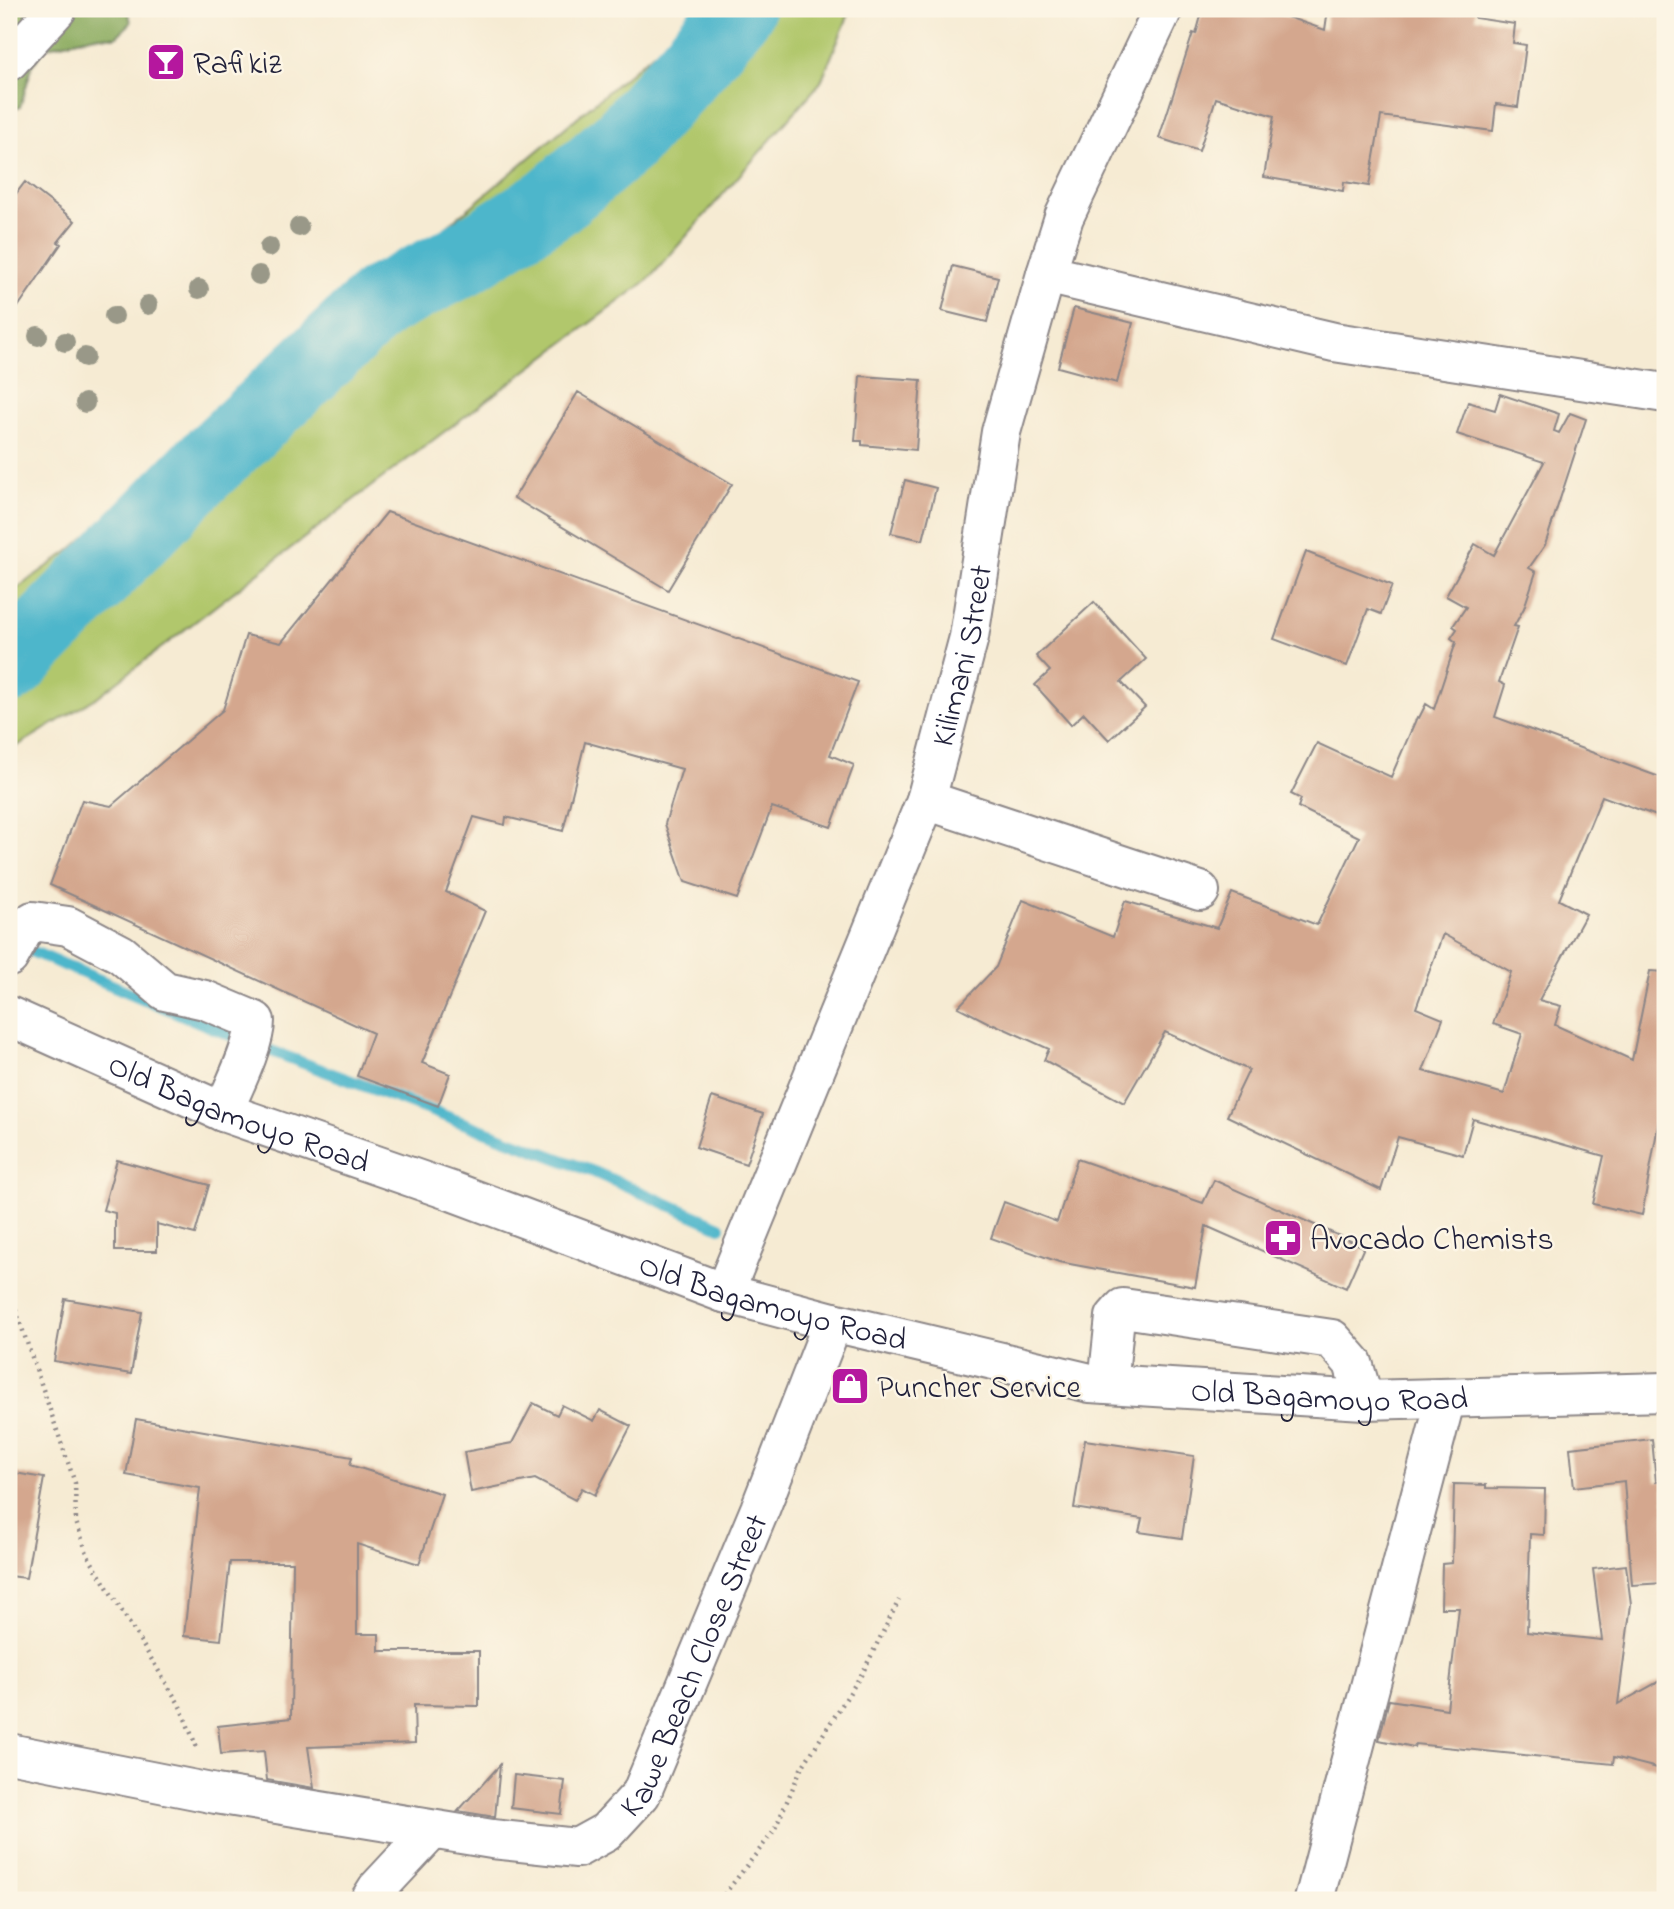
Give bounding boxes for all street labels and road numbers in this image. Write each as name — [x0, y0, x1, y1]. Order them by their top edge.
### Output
street label: Kilimani Street — [921, 561, 1007, 752]
street label: Old Bagamoyo Road — [99, 1043, 375, 1188]
street label: Old Bagamoyo Road — [631, 1243, 911, 1366]
street label: Old Bagamoyo Road — [1189, 1369, 1469, 1427]
street label: Kawe Beach Close Street — [610, 1507, 782, 1830]

